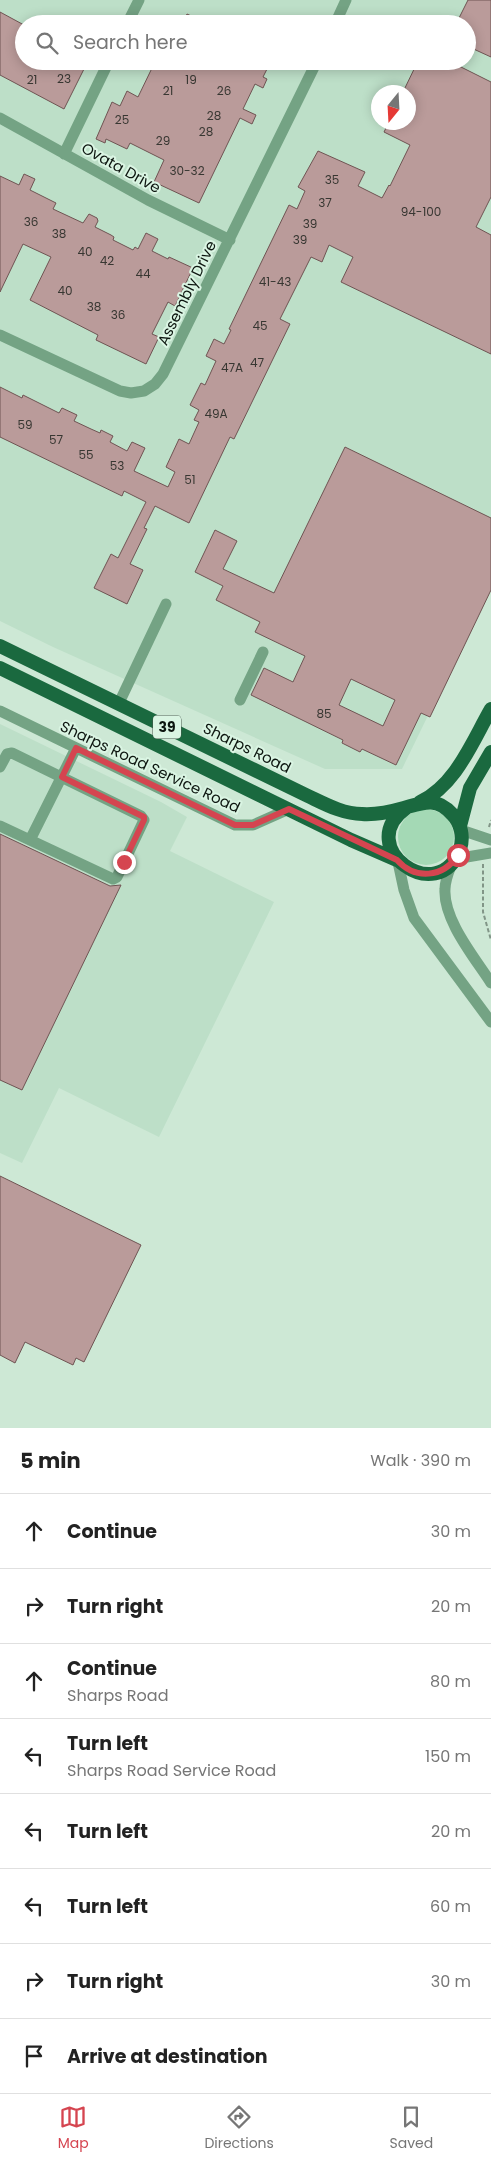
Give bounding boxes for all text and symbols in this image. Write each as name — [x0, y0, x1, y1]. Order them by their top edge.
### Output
search box — [15, 15, 476, 70]
icon: search — [33, 29, 61, 57]
text: Search here — [73, 29, 187, 56]
house number: 23 — [57, 70, 71, 87]
house number: 21 — [27, 71, 37, 88]
house number: 19 — [185, 71, 197, 88]
house number: 21 — [163, 82, 173, 99]
house number: 26 — [217, 82, 231, 99]
north arrow — [371, 85, 416, 130]
house number: 28 — [207, 107, 221, 124]
house number: 25 — [115, 111, 129, 128]
house number: 28 — [199, 123, 213, 140]
house number: 29 — [156, 132, 170, 149]
street label: Ovata Drive — [78, 137, 165, 198]
house number: 30-32 — [169, 162, 205, 179]
house number: 35 — [325, 171, 339, 188]
house number: 37 — [318, 194, 332, 211]
house number: 94-100 — [401, 203, 441, 220]
house number: 36 — [24, 213, 38, 230]
house number: 39 — [303, 215, 317, 232]
house number: 38 — [52, 225, 66, 242]
house number: 39 — [293, 231, 307, 248]
street label: Assembly Drive — [152, 237, 221, 349]
house number: 40 — [77, 243, 93, 260]
house number: 42 — [100, 252, 114, 269]
house number: 44 — [135, 265, 151, 282]
house number: 41-43 — [259, 273, 291, 290]
house number: 40 — [57, 282, 73, 299]
house number: 38 — [87, 298, 101, 315]
house number: 36 — [111, 306, 125, 323]
house number: 45 — [252, 317, 268, 334]
house number: 47 — [250, 354, 264, 371]
house number: 47A — [221, 359, 243, 376]
house number: 49A — [204, 405, 228, 422]
house number: 59 — [17, 416, 33, 433]
house number: 57 — [49, 431, 63, 448]
house number: 55 — [78, 446, 94, 463]
house number: 53 — [110, 457, 124, 474]
house number: 51 — [184, 471, 196, 488]
house number: 85 — [316, 705, 332, 722]
street label: Sharps Road Service Road — [57, 716, 244, 818]
road number: 39 — [153, 716, 181, 739]
street label: Sharps Road — [200, 717, 295, 778]
route start — [447, 844, 470, 867]
route end — [113, 851, 136, 874]
text: 5 min — [20, 1446, 81, 1475]
text: Walk · 390 m — [370, 1449, 471, 1472]
icon: ahead — [20, 1517, 48, 1545]
text: Continue — [67, 1518, 157, 1545]
text: 30 m — [431, 1520, 471, 1543]
icon: right — [20, 1592, 48, 1620]
text: Turn right — [67, 1593, 163, 1620]
text: 20 m — [431, 1595, 471, 1618]
text: Continue — [67, 1655, 157, 1682]
icon: ahead — [20, 1667, 48, 1695]
text: 80 m — [430, 1670, 471, 1693]
text: Sharps Road — [67, 1684, 168, 1707]
text: Turn left — [67, 1730, 148, 1757]
icon: left — [20, 1742, 48, 1770]
text: 150 m — [425, 1745, 471, 1768]
text: Sharps Road Service Road — [67, 1759, 276, 1782]
icon: left — [20, 1817, 48, 1845]
text: Turn left — [67, 1818, 148, 1845]
text: 20 m — [431, 1820, 471, 1843]
icon: left — [20, 1892, 48, 1920]
text: Turn left — [67, 1893, 148, 1920]
text: 60 m — [430, 1895, 471, 1918]
icon: right — [20, 1967, 48, 1995]
text: Turn right — [67, 1968, 163, 1995]
text: 30 m — [431, 1970, 471, 1993]
icon: arrive — [20, 2042, 48, 2070]
text: Arrive at destination — [67, 2043, 268, 2070]
tab: Map — [58, 2103, 89, 2154]
tab: Directions — [204, 2103, 274, 2154]
tab: Saved — [389, 2103, 433, 2154]

